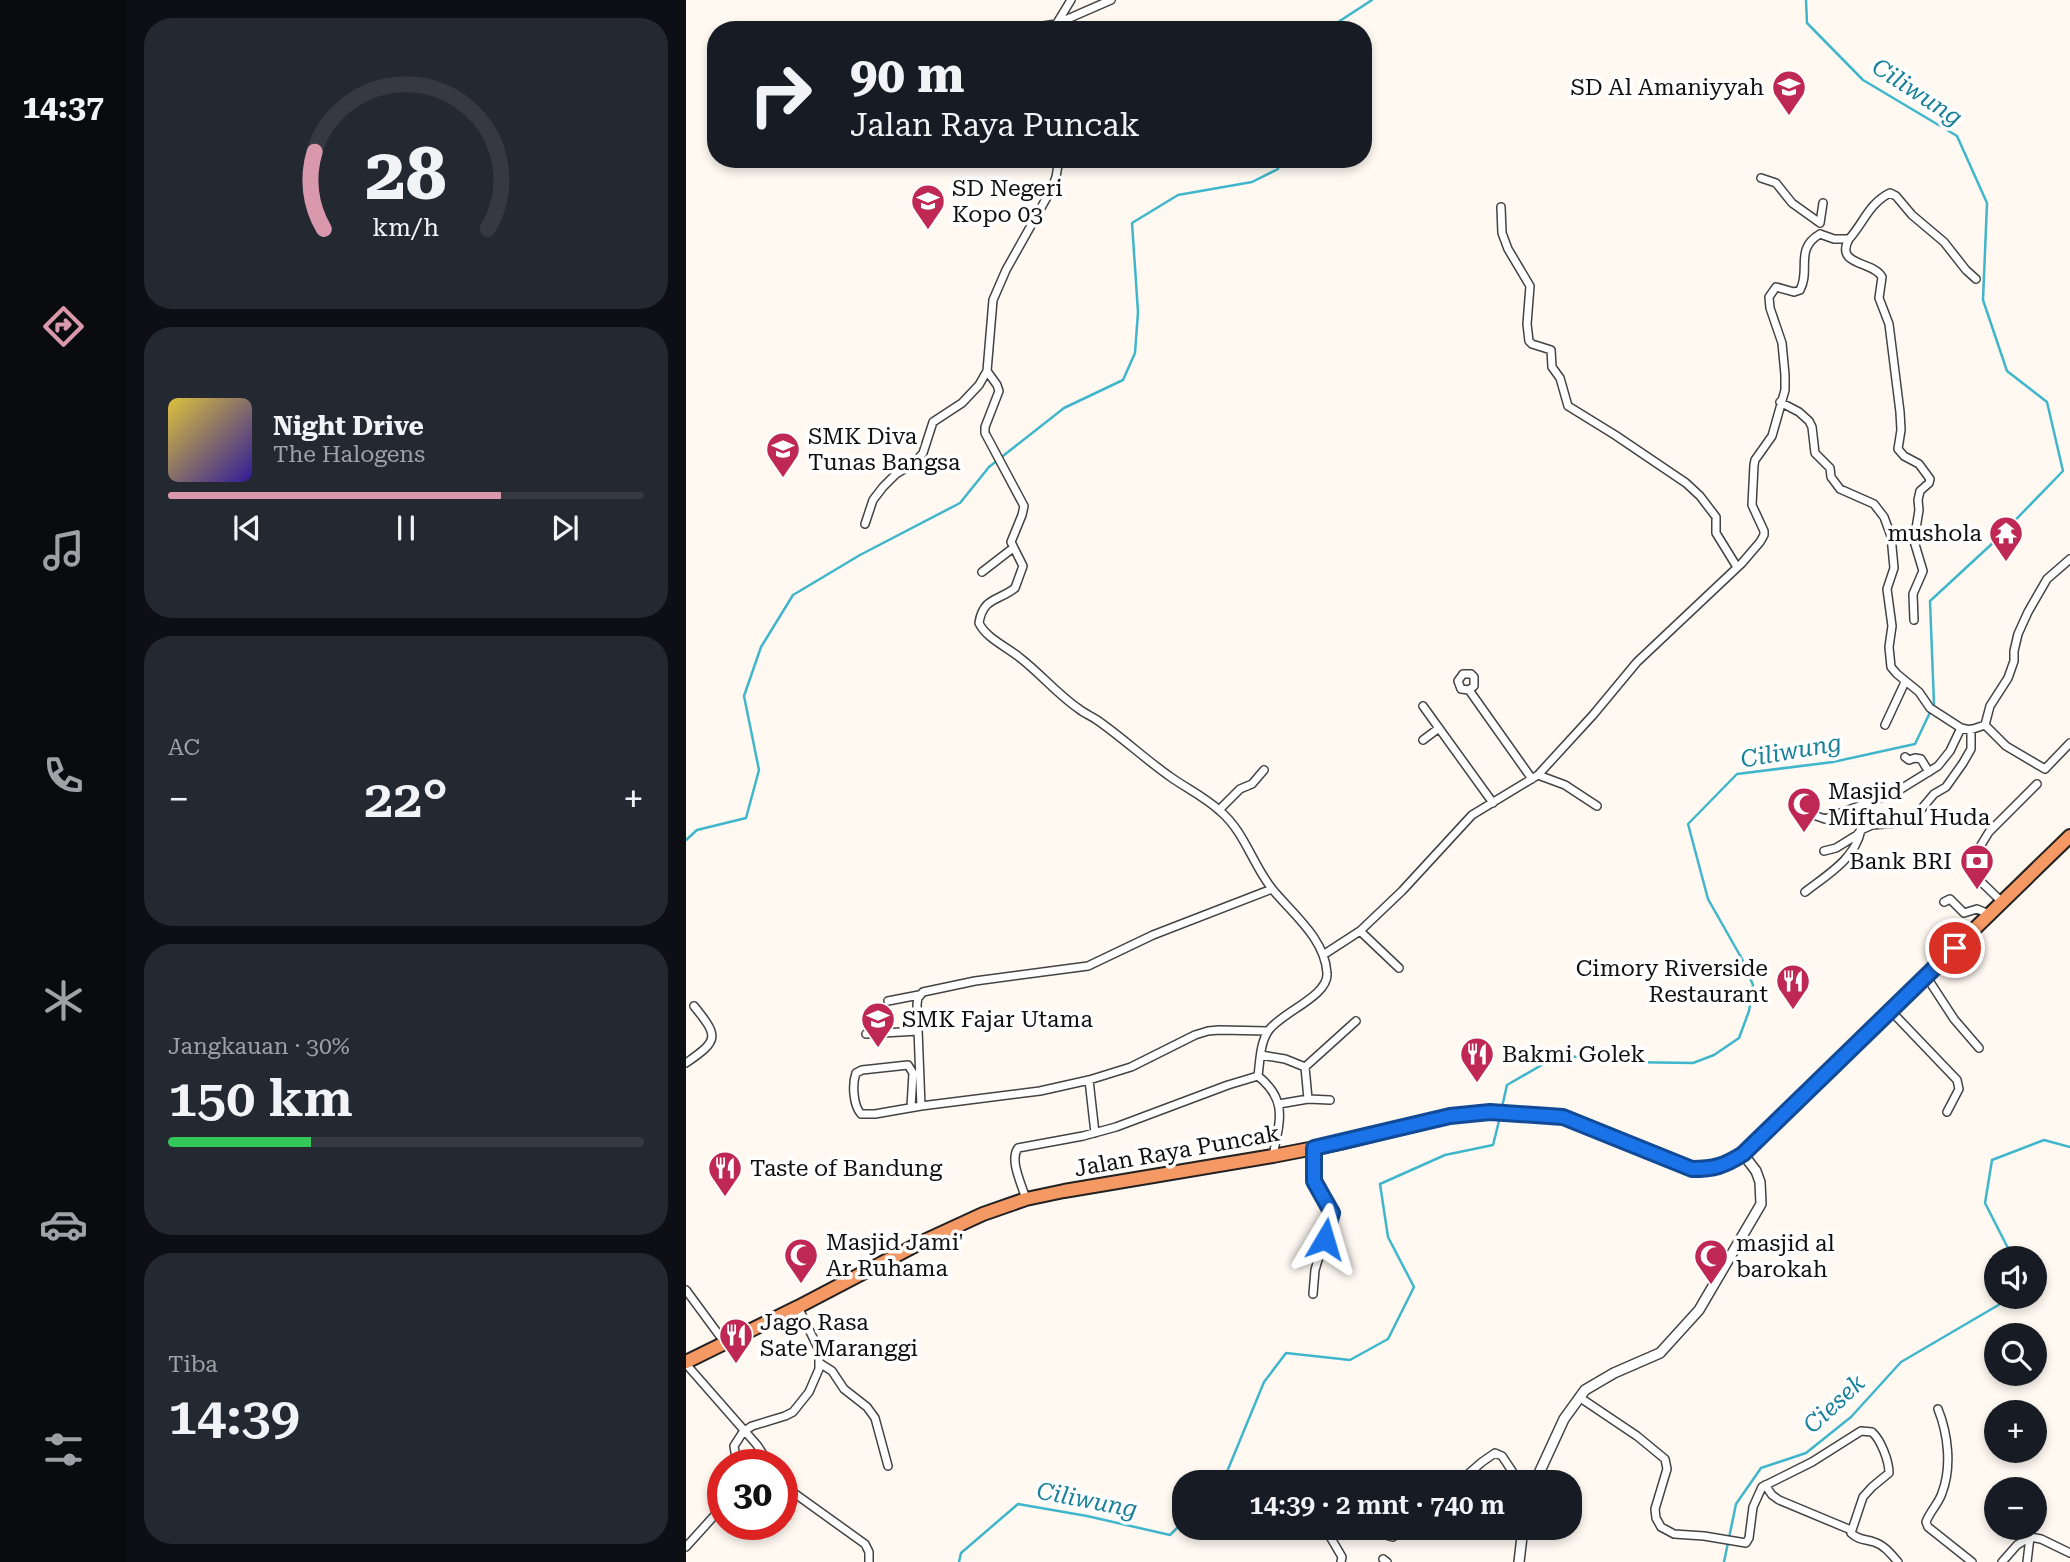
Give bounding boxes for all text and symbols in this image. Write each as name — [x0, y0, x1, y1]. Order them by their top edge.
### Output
text: 90 m — [850, 47, 965, 104]
icon: right — [735, 49, 826, 140]
water label: Ciliwung — [1867, 53, 1967, 131]
school or university icon: SD Al Amaniyyah — [1770, 68, 1808, 117]
place label: SD Al Amaniyyah — [1570, 74, 1764, 101]
text: 14:37 — [22, 88, 104, 126]
text: Jalan Raya Puncak — [850, 106, 1140, 144]
text: 28 — [365, 133, 447, 218]
place label: SD Negeri Kopo 03 — [952, 175, 1063, 228]
school or university icon: SD Negeri Kopo 03 — [909, 182, 947, 231]
text: km/h — [373, 213, 439, 242]
icon: directions — [39, 302, 88, 351]
text: Night Drive — [273, 411, 424, 441]
place label: SMK Diva Tunas Bangsa — [808, 423, 961, 476]
school or university icon: SMK Diva Tunas Bangsa — [764, 430, 802, 479]
text: The Halogens — [273, 441, 425, 468]
icon: previous — [228, 509, 266, 547]
icon: pause — [387, 509, 425, 547]
icon: next — [546, 509, 584, 547]
temple icon: mushola — [1987, 514, 2025, 563]
place label: mushola — [1887, 520, 1983, 547]
icon: music — [39, 526, 88, 575]
water label: Ciliwung — [1738, 728, 1844, 774]
text: AC — [168, 734, 200, 761]
icon: phone — [39, 751, 88, 800]
text: 22° — [364, 769, 448, 830]
text: − — [168, 777, 189, 821]
text: + — [623, 777, 644, 821]
place label: Masjid Miftahul Huda — [1828, 778, 1991, 831]
mosque icon: Masjid Miftahul Huda — [1785, 785, 1823, 834]
bank icon: Bank BRI — [1958, 842, 1996, 891]
place label: Bank BRI — [1849, 848, 1952, 875]
pin — [1925, 918, 1985, 978]
icon: arrive — [1936, 929, 1974, 967]
place label: Cimory Riverside Restaurant — [1576, 955, 1768, 1008]
restaurant icon: Cimory Riverside Restaurant — [1774, 962, 1812, 1011]
icon: climate — [39, 976, 88, 1025]
school or university icon: SMK Fajar Utama — [859, 1000, 897, 1049]
place label: SMK Fajar Utama — [902, 1006, 1094, 1033]
text: Jangkauan · 30% — [168, 1033, 350, 1060]
restaurant icon: Bakmi Golek — [1458, 1035, 1496, 1084]
place label: Bakmi Golek — [1502, 1041, 1645, 1068]
text: 150 km — [168, 1068, 353, 1129]
street label: Jalan Raya Puncak — [1072, 1120, 1282, 1182]
restaurant icon: Taste of Bandung — [706, 1149, 744, 1198]
place label: Taste of Bandung — [750, 1155, 942, 1182]
icon: car — [39, 1200, 88, 1249]
position arrow — [1288, 1202, 1362, 1276]
place label: Masjid Jami' Ar Ruhama — [826, 1229, 964, 1282]
place label: masjid al barokah — [1736, 1230, 1835, 1283]
mosque icon: Masjid Jami' Ar Ruhama — [782, 1236, 820, 1285]
mosque icon: masjid al barokah — [1692, 1237, 1730, 1286]
map controls — [1984, 1246, 2047, 1540]
button: sound — [1984, 1246, 2047, 1309]
place label: Jago Rasa Sate Maranggi — [760, 1309, 918, 1362]
restaurant icon: Jago Rasa Sate Maranggi — [717, 1316, 755, 1365]
button: search — [1984, 1323, 2047, 1386]
text: Tiba — [168, 1351, 218, 1378]
water label: Ciesek — [1798, 1369, 1870, 1439]
text: 14:39 — [168, 1386, 300, 1447]
button: + — [1984, 1400, 2047, 1463]
icon: filters — [39, 1425, 88, 1474]
speed limit sign: 30 — [707, 1449, 798, 1540]
water label: Ciliwung — [1034, 1477, 1140, 1523]
button: − — [1984, 1477, 2047, 1540]
text: 14:39 · 2 mnt · 740 m — [1249, 1490, 1505, 1520]

